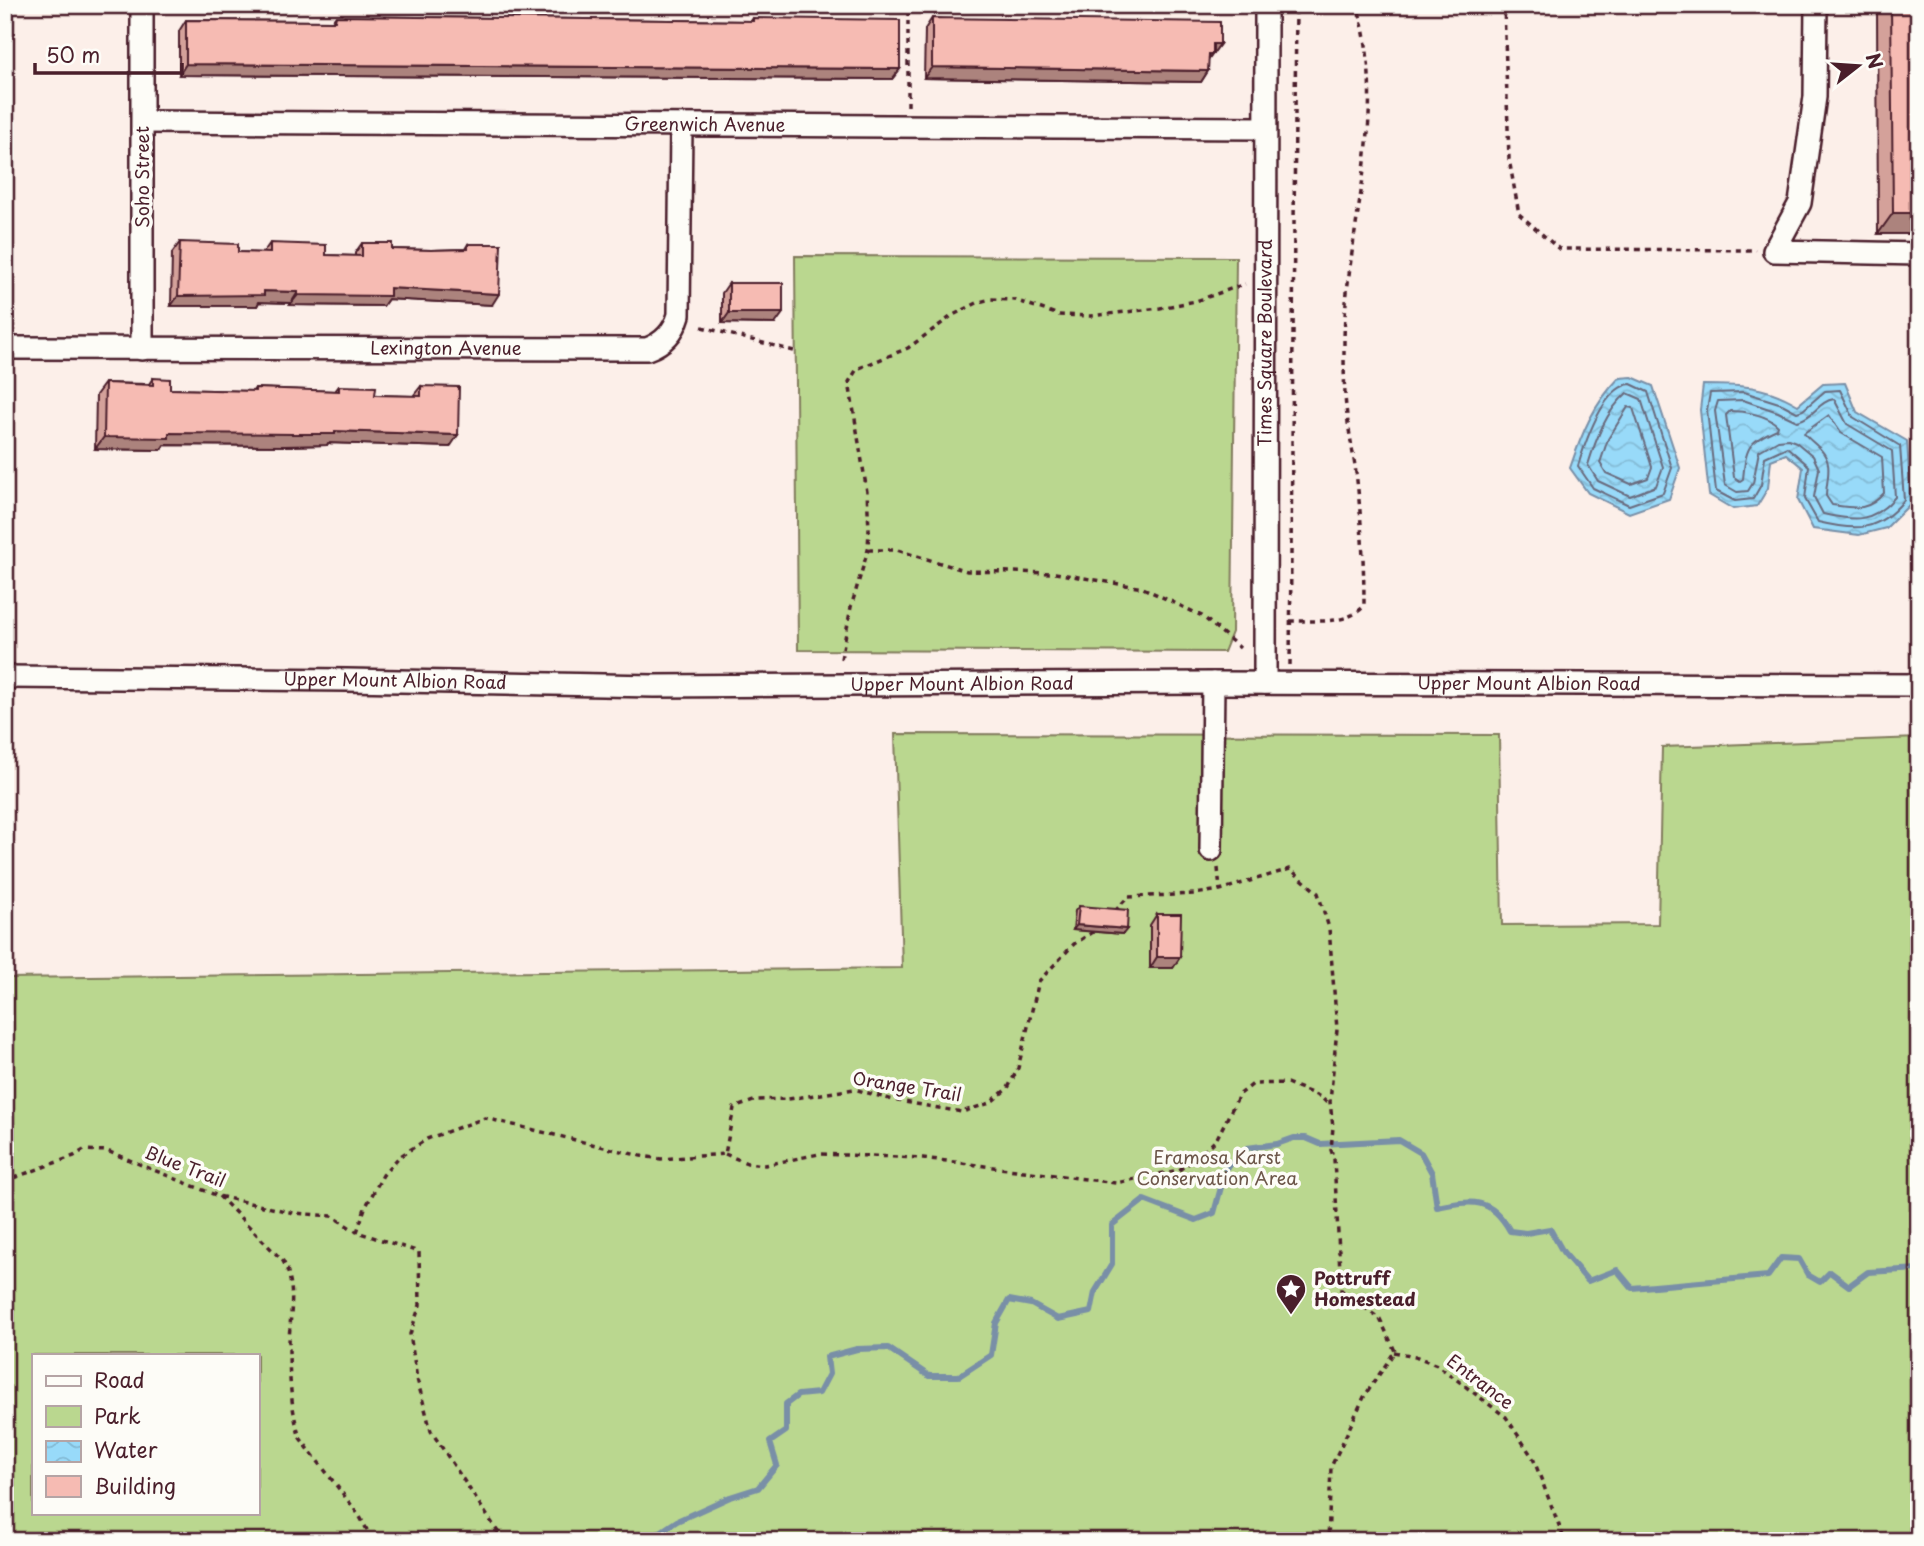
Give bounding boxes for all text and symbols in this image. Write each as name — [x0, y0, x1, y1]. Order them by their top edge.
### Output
scale bar — [35, 32, 182, 76]
north arrow — [1822, 32, 1892, 102]
text: 50 m — [46, 38, 100, 70]
text: N — [1860, 49, 1891, 72]
street label: Greenwich Avenue — [624, 110, 786, 137]
street label: Soho Street — [128, 126, 155, 228]
street label: Times Square Boulevard — [1250, 239, 1278, 447]
street label: Lexington Avenue — [370, 334, 522, 361]
street label: Upper Mount Albion Road — [283, 664, 507, 695]
street label: Upper Mount Albion Road — [850, 669, 1074, 697]
street label: Upper Mount Albion Road — [1417, 669, 1641, 696]
street label: Orange Trail — [851, 1064, 964, 1107]
street label: Blue Trail — [141, 1138, 230, 1193]
park label: Eramosa Karst Conservation Area — [1136, 1143, 1298, 1191]
place label: Pottruff Homestead — [1314, 1264, 1416, 1312]
place icon: Pottruff Homestead — [1274, 1272, 1308, 1316]
street label: Entrance — [1442, 1347, 1520, 1415]
legend — [32, 1354, 259, 1514]
text: Road — [94, 1363, 145, 1395]
text: Park — [94, 1399, 141, 1431]
text: Water — [94, 1433, 158, 1465]
text: Building — [94, 1469, 176, 1501]

